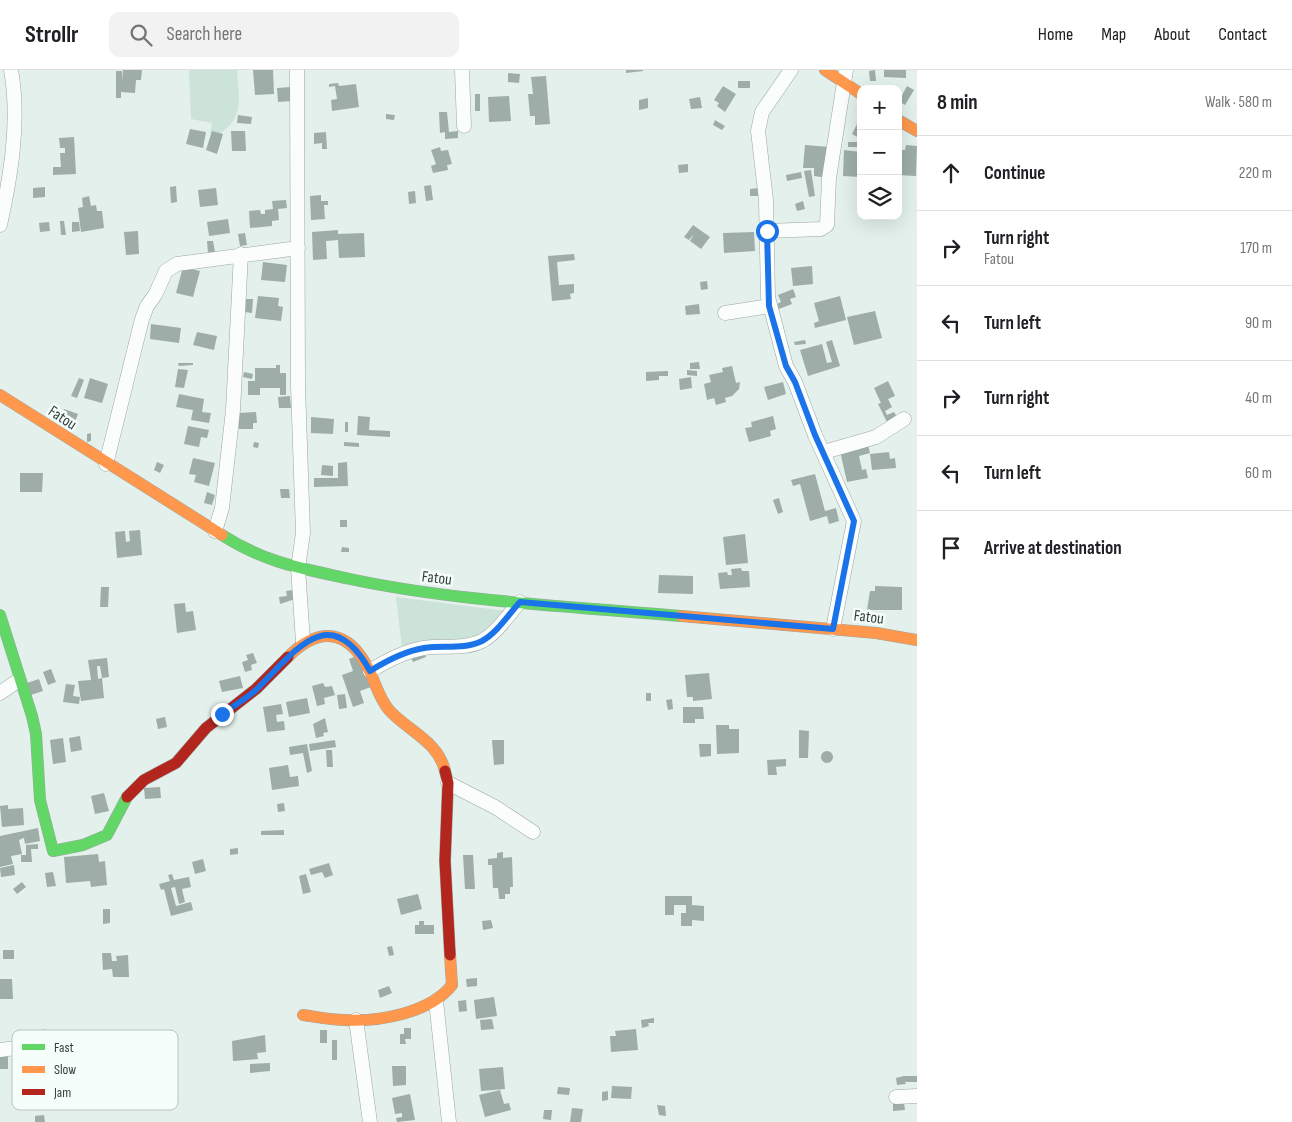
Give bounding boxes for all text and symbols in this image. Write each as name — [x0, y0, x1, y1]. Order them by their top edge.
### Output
search box — [109, 12, 459, 57]
text: Strollr — [25, 20, 79, 49]
icon: search — [127, 21, 155, 49]
text: Search here — [167, 23, 242, 46]
text: Home — [1038, 24, 1073, 45]
text: Map — [1101, 24, 1126, 45]
text: About — [1154, 24, 1190, 45]
text: Contact — [1218, 24, 1267, 45]
map controls — [857, 85, 902, 220]
button: + — [857, 85, 902, 130]
text: 8 min — [937, 90, 978, 115]
text: Walk · 580 m — [1205, 93, 1272, 112]
button: − — [857, 130, 902, 175]
icon: ahead — [937, 159, 965, 187]
text: Continue — [984, 162, 1045, 185]
text: 220 m — [1239, 164, 1272, 183]
button: layers — [857, 175, 902, 220]
route start — [756, 220, 779, 243]
text: Turn right — [984, 227, 1049, 250]
icon: right — [937, 234, 965, 262]
text: 170 m — [1240, 239, 1272, 258]
text: Fatou — [984, 250, 1014, 269]
icon: left — [937, 309, 965, 337]
text: Turn left — [984, 312, 1041, 335]
text: 90 m — [1245, 314, 1272, 333]
icon: right — [937, 384, 965, 412]
text: Turn right — [984, 387, 1049, 410]
text: 40 m — [1245, 389, 1272, 408]
street label: Fatou — [44, 402, 80, 434]
icon: left — [937, 459, 965, 487]
text: Turn left — [984, 462, 1041, 485]
text: 60 m — [1245, 464, 1272, 483]
icon: arrive — [937, 534, 965, 562]
text: Arrive at destination — [984, 537, 1122, 560]
street label: Fatou — [421, 567, 453, 590]
street label: Fatou — [853, 606, 885, 629]
route end — [211, 703, 234, 726]
legend — [12, 1030, 178, 1110]
text: Fast — [54, 1039, 74, 1056]
text: Slow — [54, 1061, 76, 1078]
text: Jam — [53, 1084, 71, 1101]

